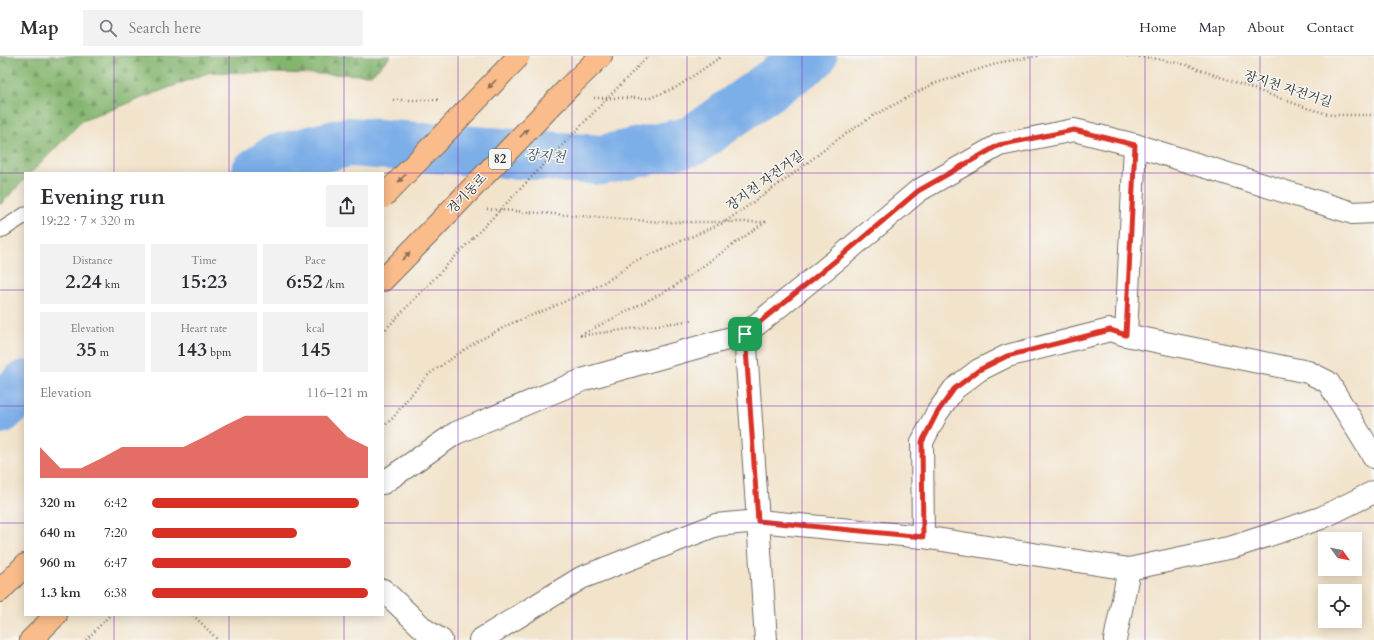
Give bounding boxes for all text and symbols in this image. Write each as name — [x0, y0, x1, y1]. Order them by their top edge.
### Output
search box — [83, 10, 363, 46]
text: Map — [20, 15, 59, 41]
icon: search — [97, 17, 119, 39]
text: Search here — [129, 18, 201, 38]
text: Home — [1139, 18, 1177, 37]
text: Map — [1199, 18, 1225, 37]
text: About — [1247, 18, 1284, 37]
text: Contact — [1306, 18, 1354, 37]
street label: 장지천 자전거길 — [1242, 66, 1334, 112]
one-way arrow — [487, 79, 497, 89]
one-way arrow — [520, 128, 529, 138]
water label: 장지천 — [524, 145, 567, 167]
street label: 장지천 자전거길 — [723, 147, 807, 215]
road number: 82 — [489, 149, 511, 169]
street label: 경기동로 — [443, 169, 491, 218]
one-way arrow — [397, 173, 406, 183]
text: Evening run — [40, 182, 165, 212]
button: share — [326, 185, 368, 227]
text: 19:22 · 7 × 320 m — [40, 212, 135, 230]
one-way arrow — [402, 251, 411, 261]
text: Distance — [73, 253, 113, 268]
text: Time — [191, 253, 217, 268]
text: Pace — [305, 253, 326, 268]
text: 2.24 — [65, 268, 102, 295]
text: 15:23 — [181, 268, 227, 295]
text: 6:52 — [286, 268, 323, 295]
text: km — [102, 277, 120, 292]
text: /km — [323, 277, 344, 292]
pin — [728, 317, 762, 351]
text: Elevation — [71, 321, 115, 336]
text: Heart rate — [181, 321, 227, 336]
text: kcal — [306, 321, 325, 336]
icon: arrive — [734, 323, 756, 345]
text: 35 — [76, 336, 97, 363]
text: 143 — [177, 336, 207, 363]
text: 145 — [300, 336, 331, 363]
text: m — [97, 345, 109, 360]
text: bpm — [207, 345, 231, 360]
text: Elevation — [40, 384, 92, 402]
text: 116–121 m — [306, 384, 368, 402]
text: 320 m — [40, 494, 75, 512]
text: 6:42 — [104, 494, 127, 512]
text: 640 m — [40, 524, 75, 542]
text: 7:20 — [104, 524, 127, 542]
north arrow — [1318, 532, 1362, 576]
map controls — [1318, 532, 1362, 628]
text: 960 m — [40, 554, 75, 572]
text: 6:47 — [104, 554, 127, 572]
text: 1.3 km — [40, 584, 81, 602]
text: 6:38 — [104, 584, 127, 602]
button: locate — [1318, 584, 1362, 628]

